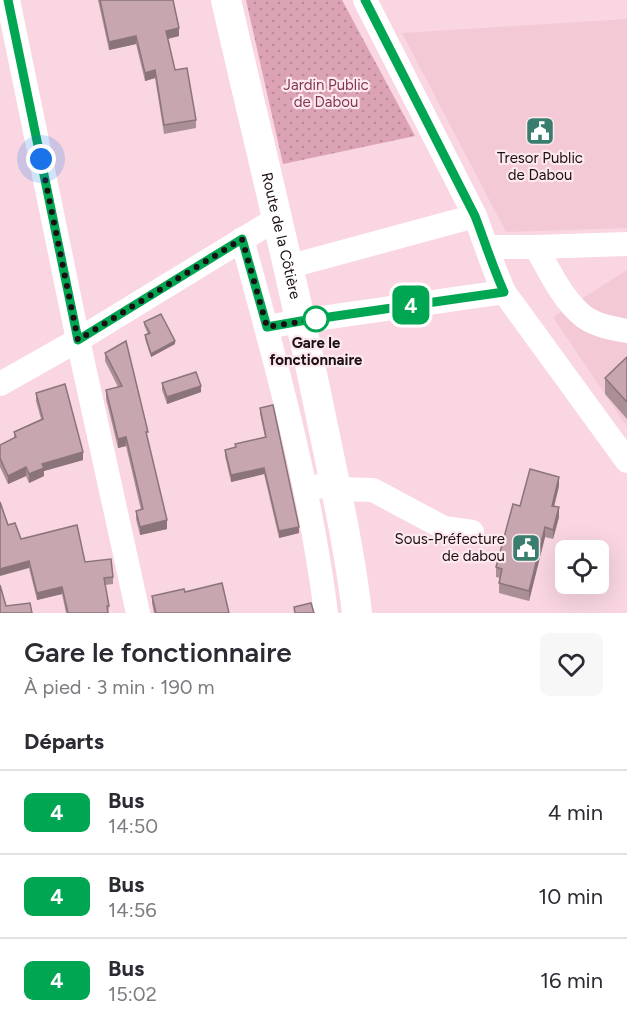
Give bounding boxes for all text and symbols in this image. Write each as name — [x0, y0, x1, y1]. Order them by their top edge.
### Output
park label: Jardin Public de Dabou — [283, 76, 369, 111]
public building icon: Tresor Public de Dabou — [524, 115, 556, 147]
your location — [26, 144, 56, 174]
place label: Tresor Public de Dabou — [497, 149, 583, 184]
street label: Route de la Côtière — [258, 170, 304, 301]
line badge: 4 — [392, 286, 430, 324]
text: 4 — [404, 293, 418, 318]
marker: Gare le fonctionnaire — [303, 306, 329, 332]
place label: Gare le fonctionnaire — [270, 334, 363, 369]
place label: Sous-Préfecture de dabou — [394, 530, 505, 565]
public building icon: Sous-Préfecture de dabou — [510, 532, 542, 564]
map controls — [555, 540, 609, 594]
button: locate — [555, 540, 609, 594]
button: heart — [540, 633, 603, 696]
text: Gare le fonctionnaire — [24, 635, 292, 669]
text: À pied · 3 min · 190 m — [24, 675, 215, 699]
text: Départs — [24, 728, 104, 755]
text: Bus — [108, 787, 144, 814]
text: 4 min — [548, 799, 603, 826]
text: 4 — [50, 800, 64, 825]
text: 14:50 — [108, 814, 158, 838]
text: Bus — [108, 871, 144, 898]
text: 10 min — [538, 883, 603, 910]
text: 4 — [50, 884, 64, 909]
text: 14:56 — [108, 898, 157, 922]
text: Bus — [108, 955, 144, 982]
text: 16 min — [540, 967, 603, 994]
text: 4 — [50, 968, 64, 993]
text: 15:02 — [108, 982, 157, 1006]

